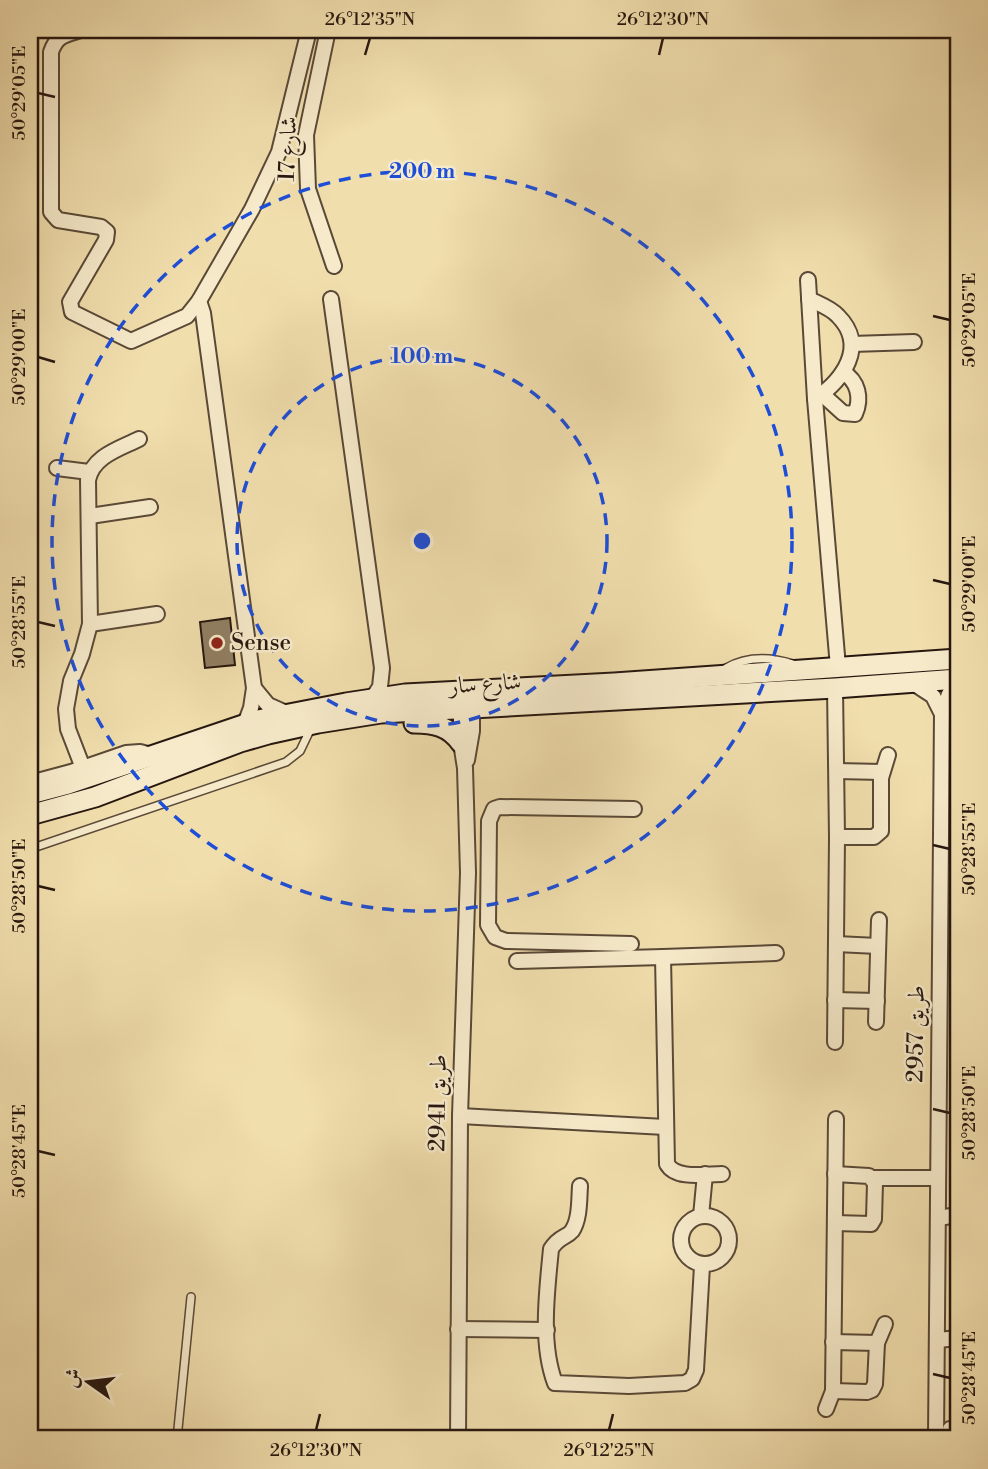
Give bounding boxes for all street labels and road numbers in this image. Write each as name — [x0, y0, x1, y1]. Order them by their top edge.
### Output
street label: شارع 17 — [273, 116, 308, 182]
street label: شارع سار — [446, 668, 522, 706]
street label: طريق 2957 — [901, 985, 931, 1083]
street label: طريق 2941 — [423, 1054, 453, 1152]

